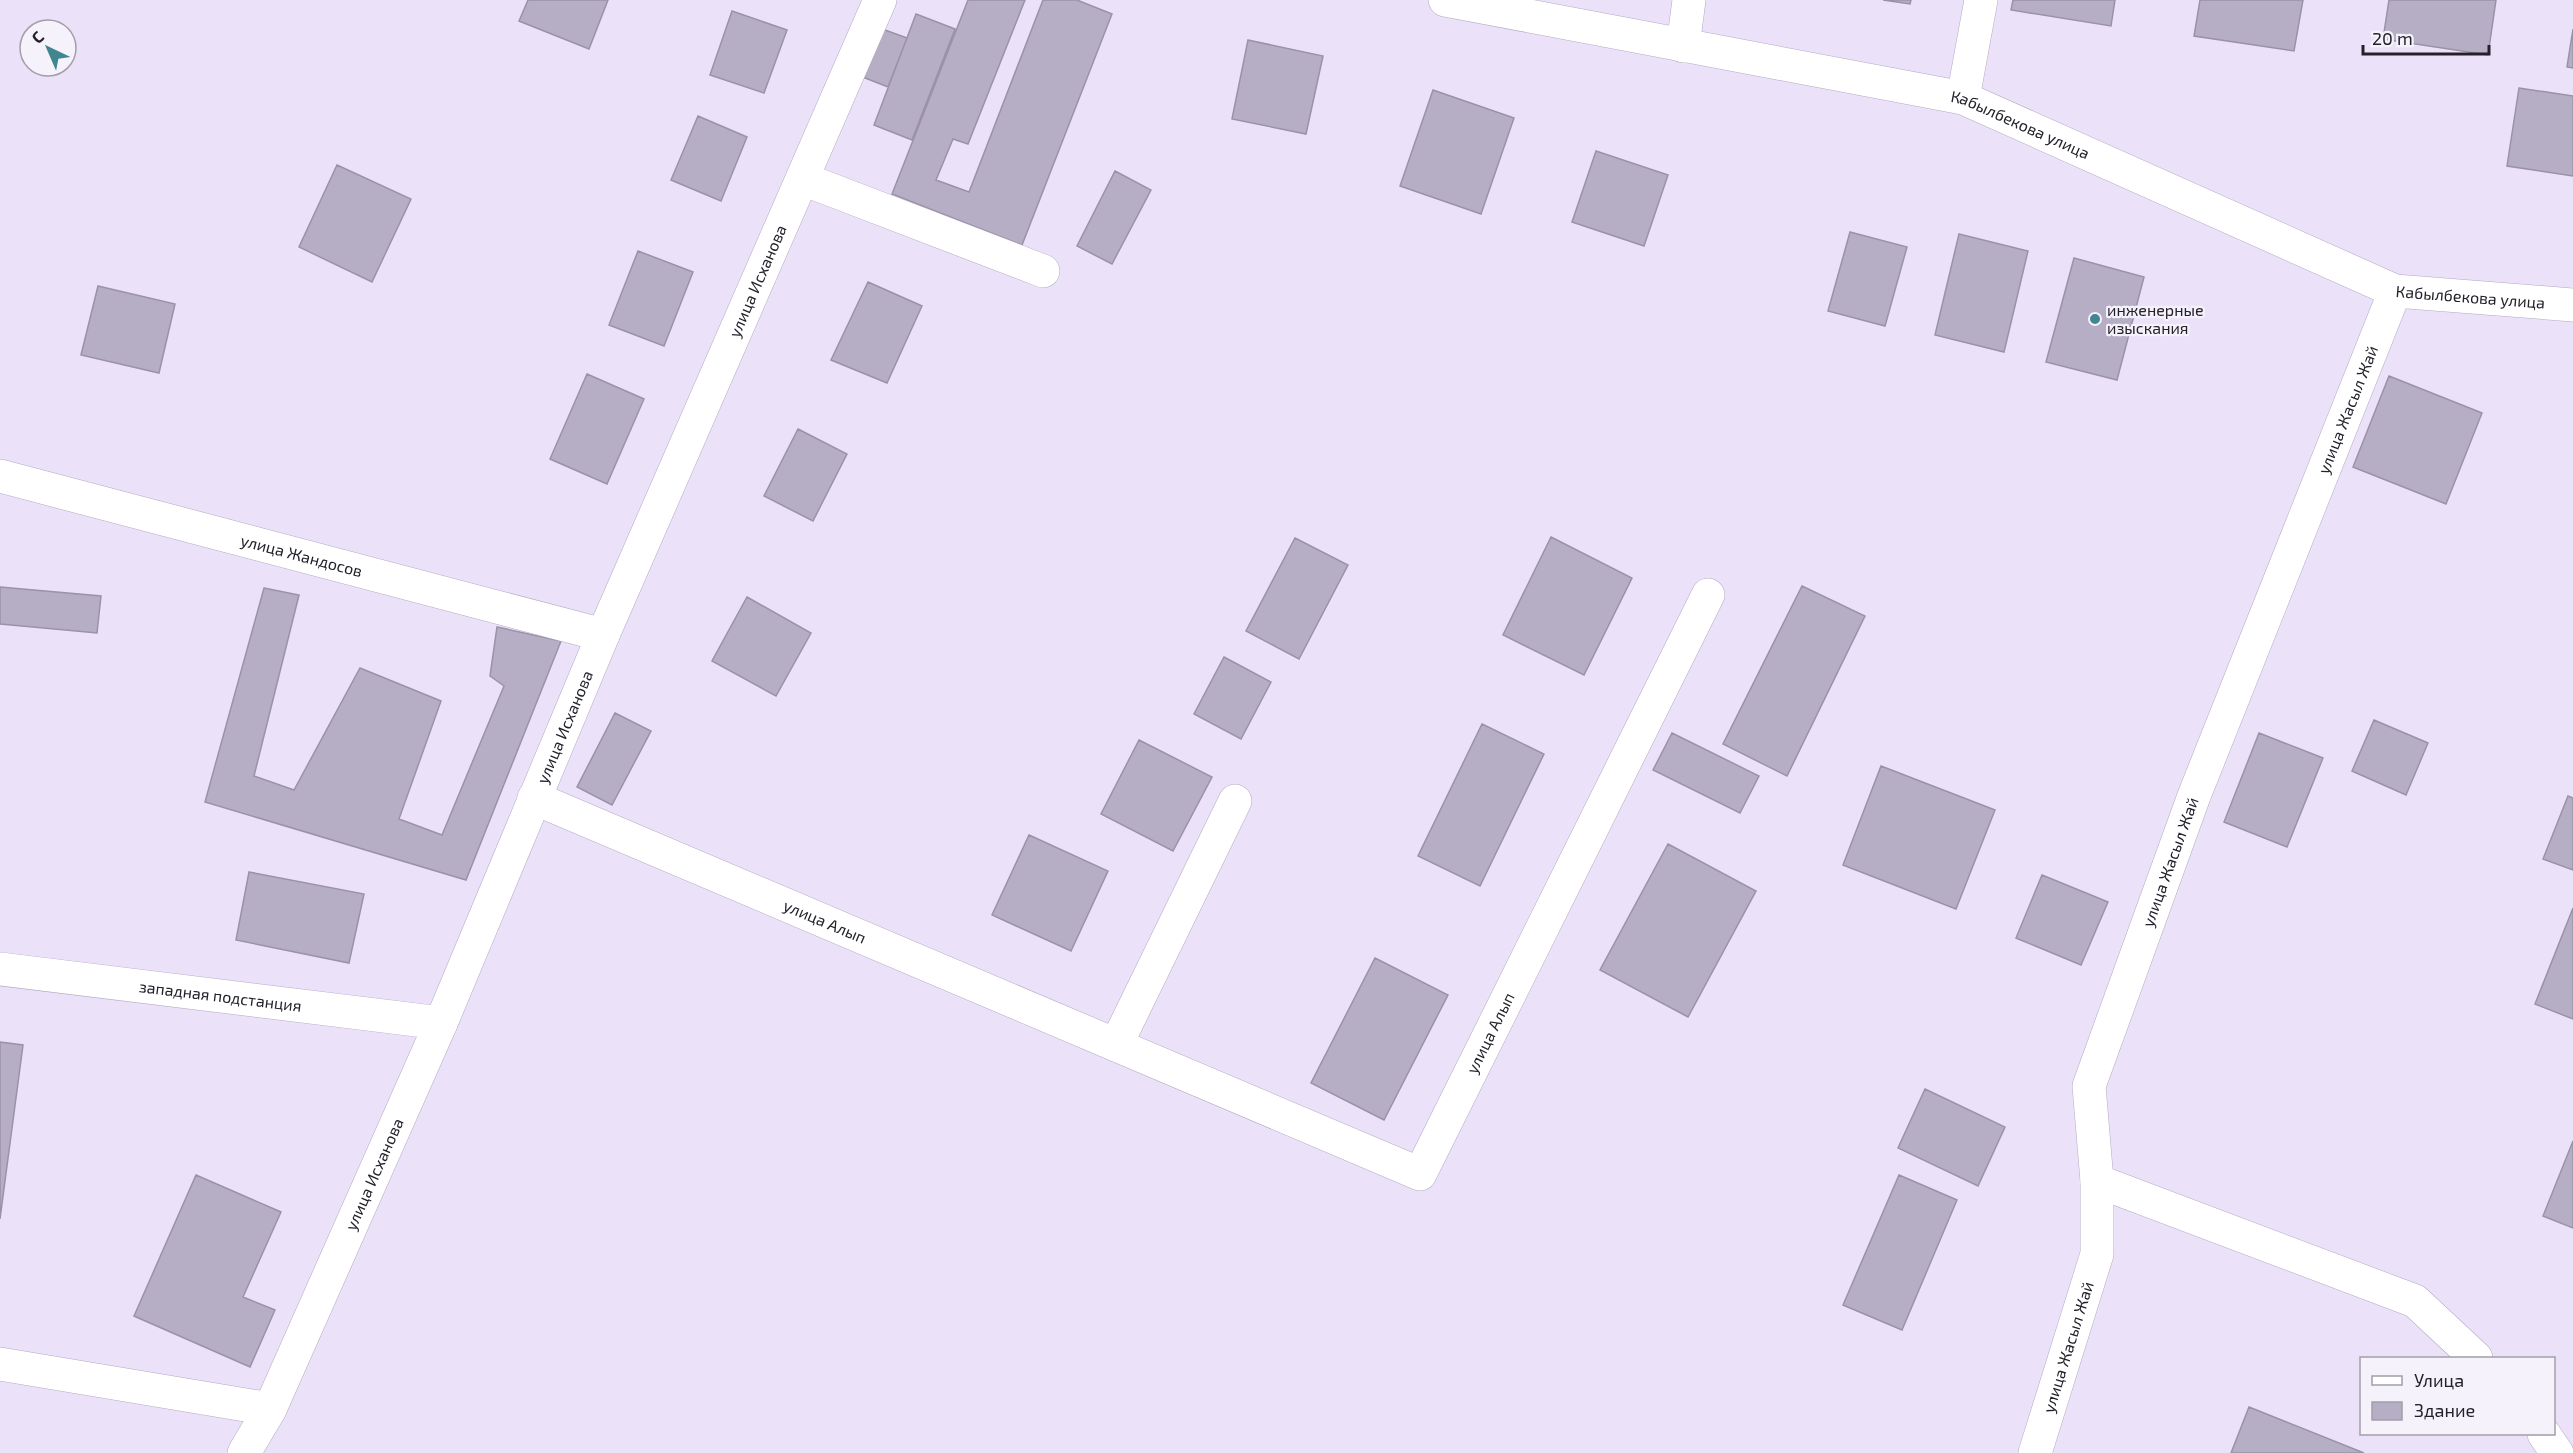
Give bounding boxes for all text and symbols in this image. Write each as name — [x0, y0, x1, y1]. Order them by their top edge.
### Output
north arrow — [18, 18, 78, 78]
scale bar — [2363, 18, 2489, 56]
text: С — [27, 27, 47, 47]
text: 20 m — [2372, 27, 2413, 49]
street label: Кабылбекова улица — [1949, 86, 2093, 162]
street label: улица Исханова — [724, 222, 790, 340]
street label: Кабылбекова улица — [2395, 281, 2546, 312]
place label: инженерные изыскания — [2107, 300, 2204, 337]
marker: инженерные изыскания — [2088, 312, 2102, 326]
street label: улица Жасыл Жай — [2313, 343, 2381, 477]
street label: улица Жандосов — [239, 530, 365, 580]
street label: улица Исханова — [532, 667, 596, 787]
street label: улица Жасыл Жай — [2137, 794, 2202, 930]
street label: улица Алып — [780, 895, 869, 947]
street label: западная подстанция — [138, 976, 303, 1015]
street label: улица Алып — [1462, 989, 1518, 1077]
street label: улица Исханова — [340, 1115, 407, 1233]
street label: улица Жасыл Жай — [2038, 1279, 2097, 1415]
legend — [2360, 1357, 2555, 1435]
text: Улица — [2414, 1369, 2464, 1391]
text: Здание — [2414, 1399, 2475, 1421]

